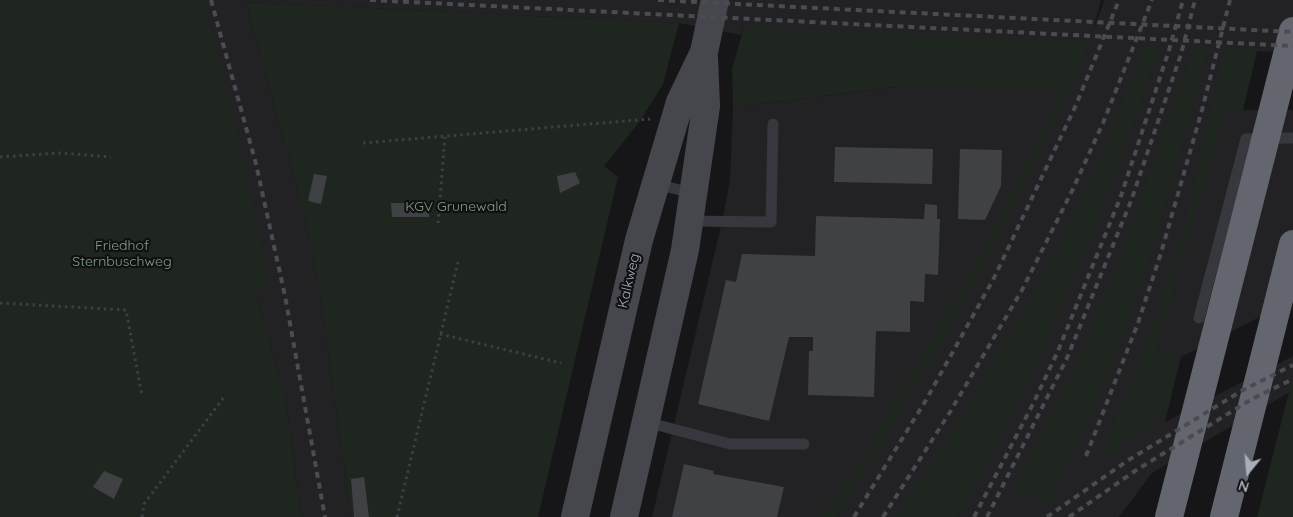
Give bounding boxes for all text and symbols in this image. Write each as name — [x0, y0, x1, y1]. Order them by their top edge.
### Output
park label: KGV Grunewald — [405, 199, 507, 215]
park label: Friedhof Sternbuschweg — [72, 238, 172, 270]
street label: Kalkweg — [615, 252, 643, 310]
north arrow — [1223, 447, 1273, 497]
text: N — [1236, 476, 1251, 496]

